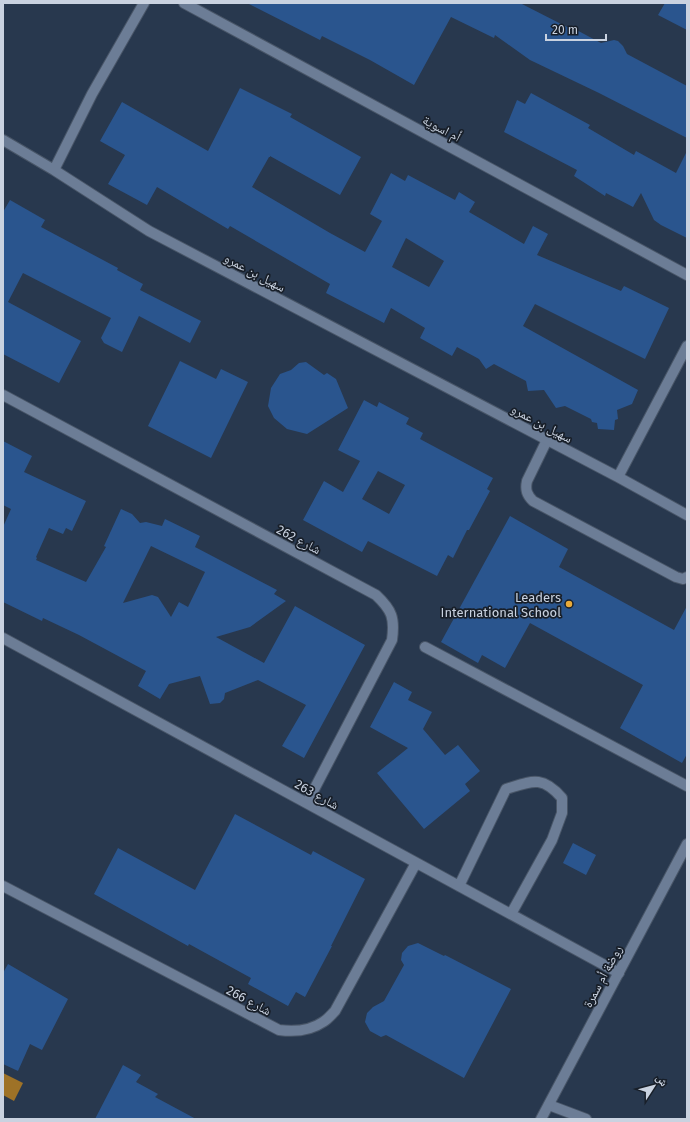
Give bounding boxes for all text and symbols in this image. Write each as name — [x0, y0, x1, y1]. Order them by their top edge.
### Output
scale bar — [546, 16, 606, 42]
text: 20 m — [552, 23, 578, 37]
street label: أم اسوية — [420, 112, 463, 146]
street label: سهيل بن عمرو — [221, 250, 288, 296]
street label: سهيل بن عمرو — [508, 401, 575, 447]
street label: شارع 262 — [273, 522, 323, 559]
place label: Leaders International School — [441, 590, 561, 620]
marker: Leaders International School — [564, 599, 574, 609]
street label: شارع 263 — [291, 776, 341, 814]
street label: روضة أم سمرة — [580, 943, 626, 1010]
street label: شارع 266 — [223, 982, 274, 1020]
north arrow — [634, 1066, 674, 1106]
text: ش — [652, 1072, 671, 1090]

